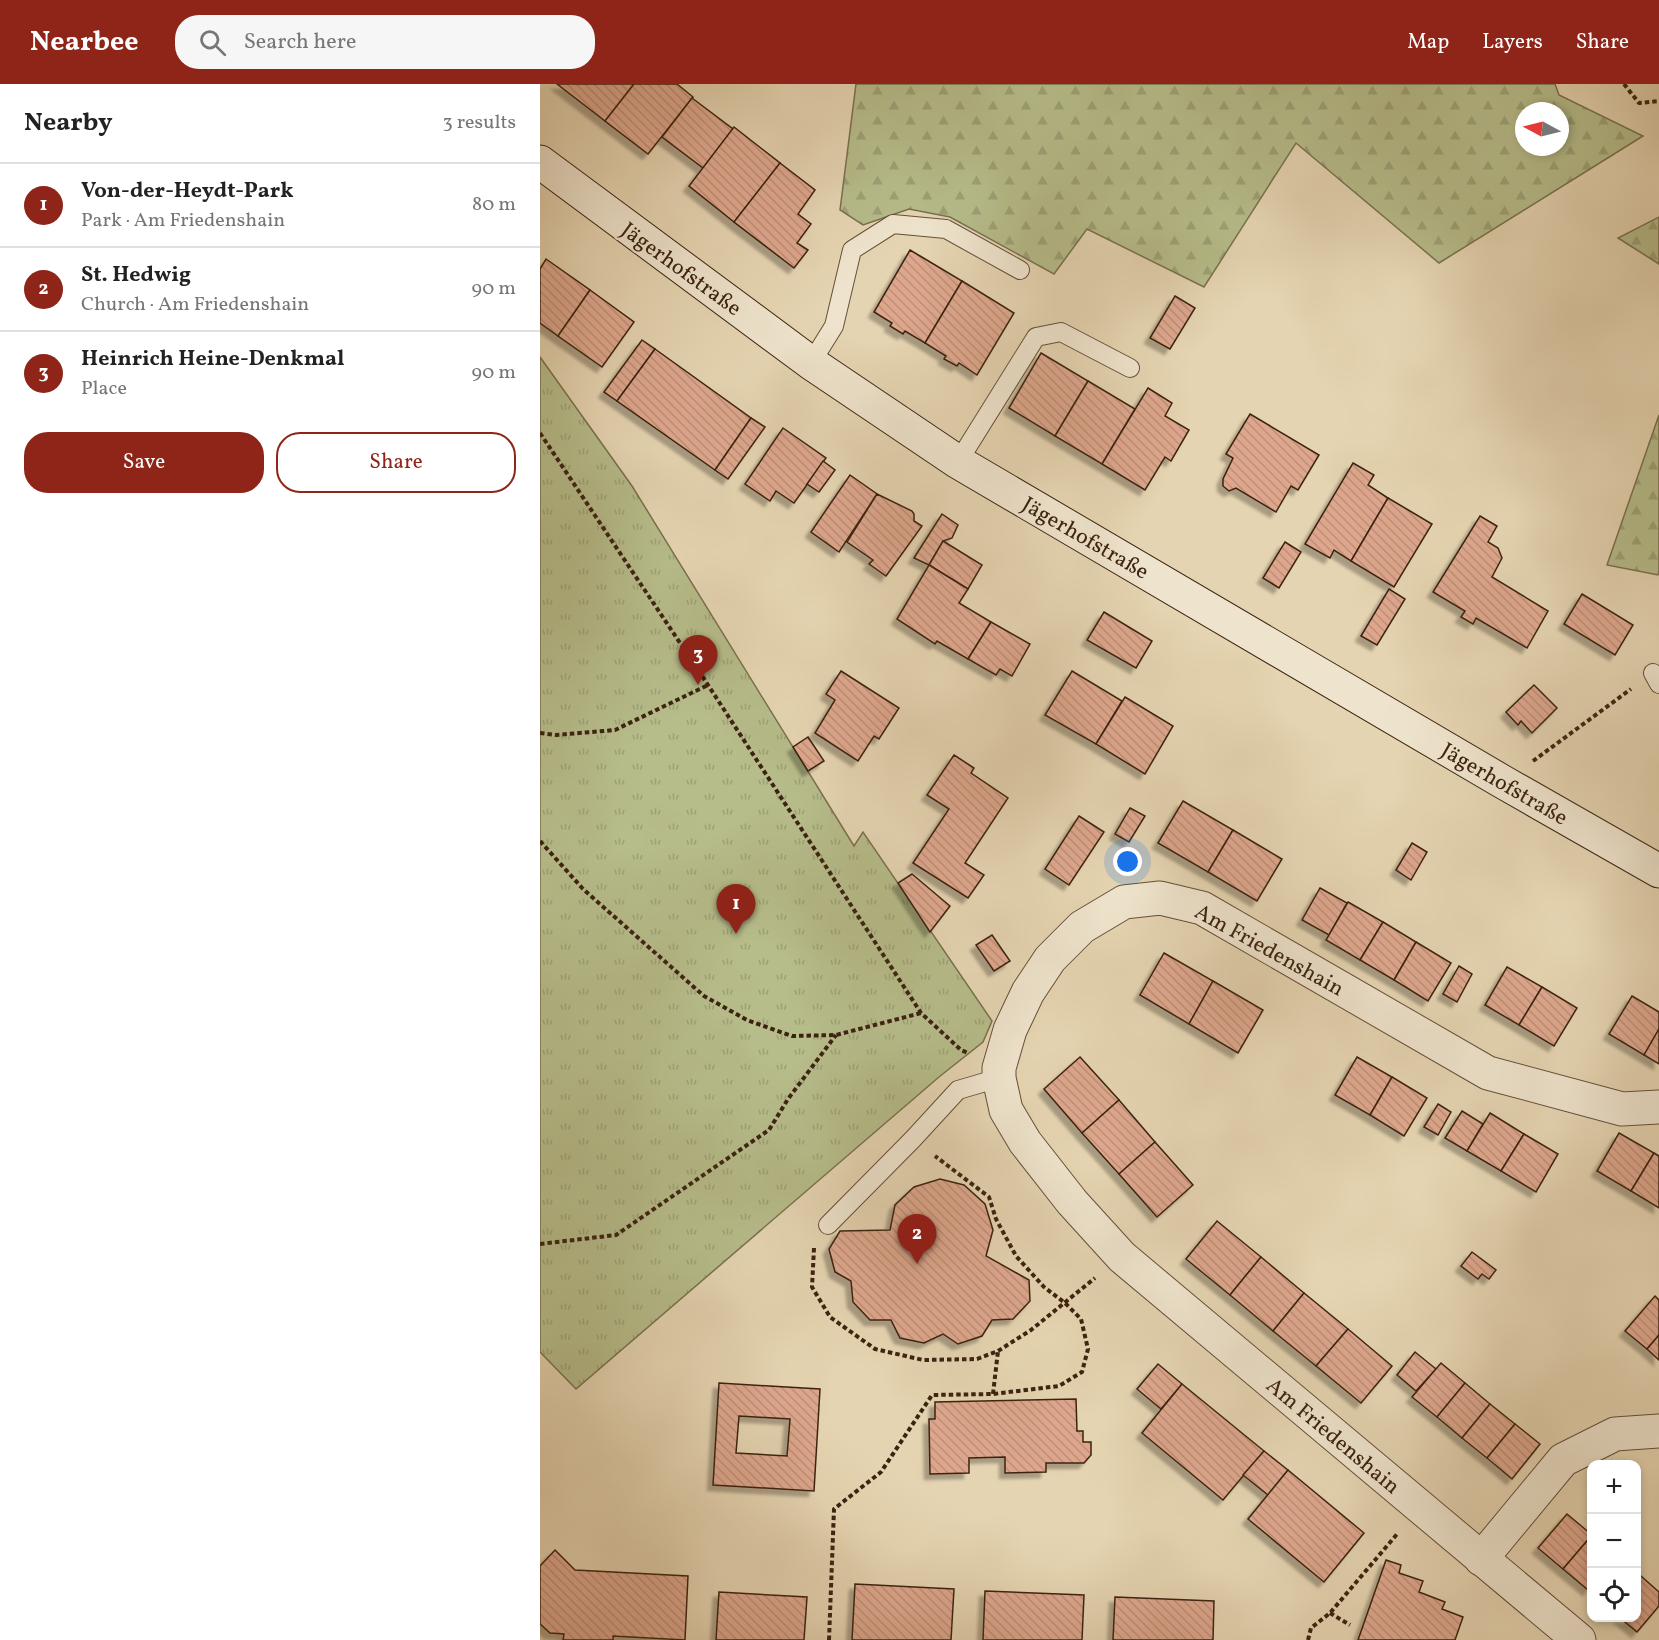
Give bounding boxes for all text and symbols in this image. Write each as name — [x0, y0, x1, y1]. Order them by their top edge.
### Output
search box — [175, 15, 595, 69]
text: Nearbee — [30, 23, 139, 62]
icon: search — [196, 26, 229, 59]
text: Search here — [244, 27, 356, 58]
text: Map — [1407, 28, 1449, 57]
text: Layers — [1482, 28, 1543, 57]
text: Share — [1576, 28, 1629, 57]
north arrow — [1515, 102, 1569, 156]
text: Nearby — [24, 105, 113, 141]
text: 3 results — [442, 109, 516, 137]
text: Von-der-Heydt-Park — [81, 176, 294, 207]
text: 1 — [39, 191, 48, 219]
text: 80 m — [472, 191, 516, 219]
text: Park · Am Friedenshain — [81, 207, 285, 235]
street label: Jägerhofstraße — [614, 216, 747, 324]
text: St. Hedwig — [81, 260, 191, 291]
text: 2 — [38, 275, 49, 303]
text: 90 m — [472, 275, 516, 303]
text: Church · Am Friedenshain — [81, 291, 309, 319]
text: Heinrich Heine-Denkmal — [81, 344, 344, 375]
text: 3 — [38, 359, 49, 387]
text: 90 m — [472, 359, 516, 387]
text: Place — [81, 375, 127, 403]
button: Save — [24, 432, 264, 493]
button: Share — [276, 432, 516, 493]
street label: Jägerhofstraße — [1015, 490, 1154, 588]
pin: 3 — [678, 636, 718, 685]
street label: Jägerhofstraße — [1434, 736, 1573, 834]
your location — [1113, 847, 1142, 876]
pin: 1 — [716, 884, 756, 934]
street label: Am Friedenshain — [1188, 897, 1349, 1005]
pin: 2 — [898, 1214, 937, 1264]
street label: Am Friedenshain — [1259, 1372, 1406, 1502]
map controls — [1587, 1460, 1641, 1622]
button: + — [1587, 1460, 1641, 1514]
button: − — [1587, 1514, 1641, 1568]
button: locate — [1587, 1568, 1641, 1622]

